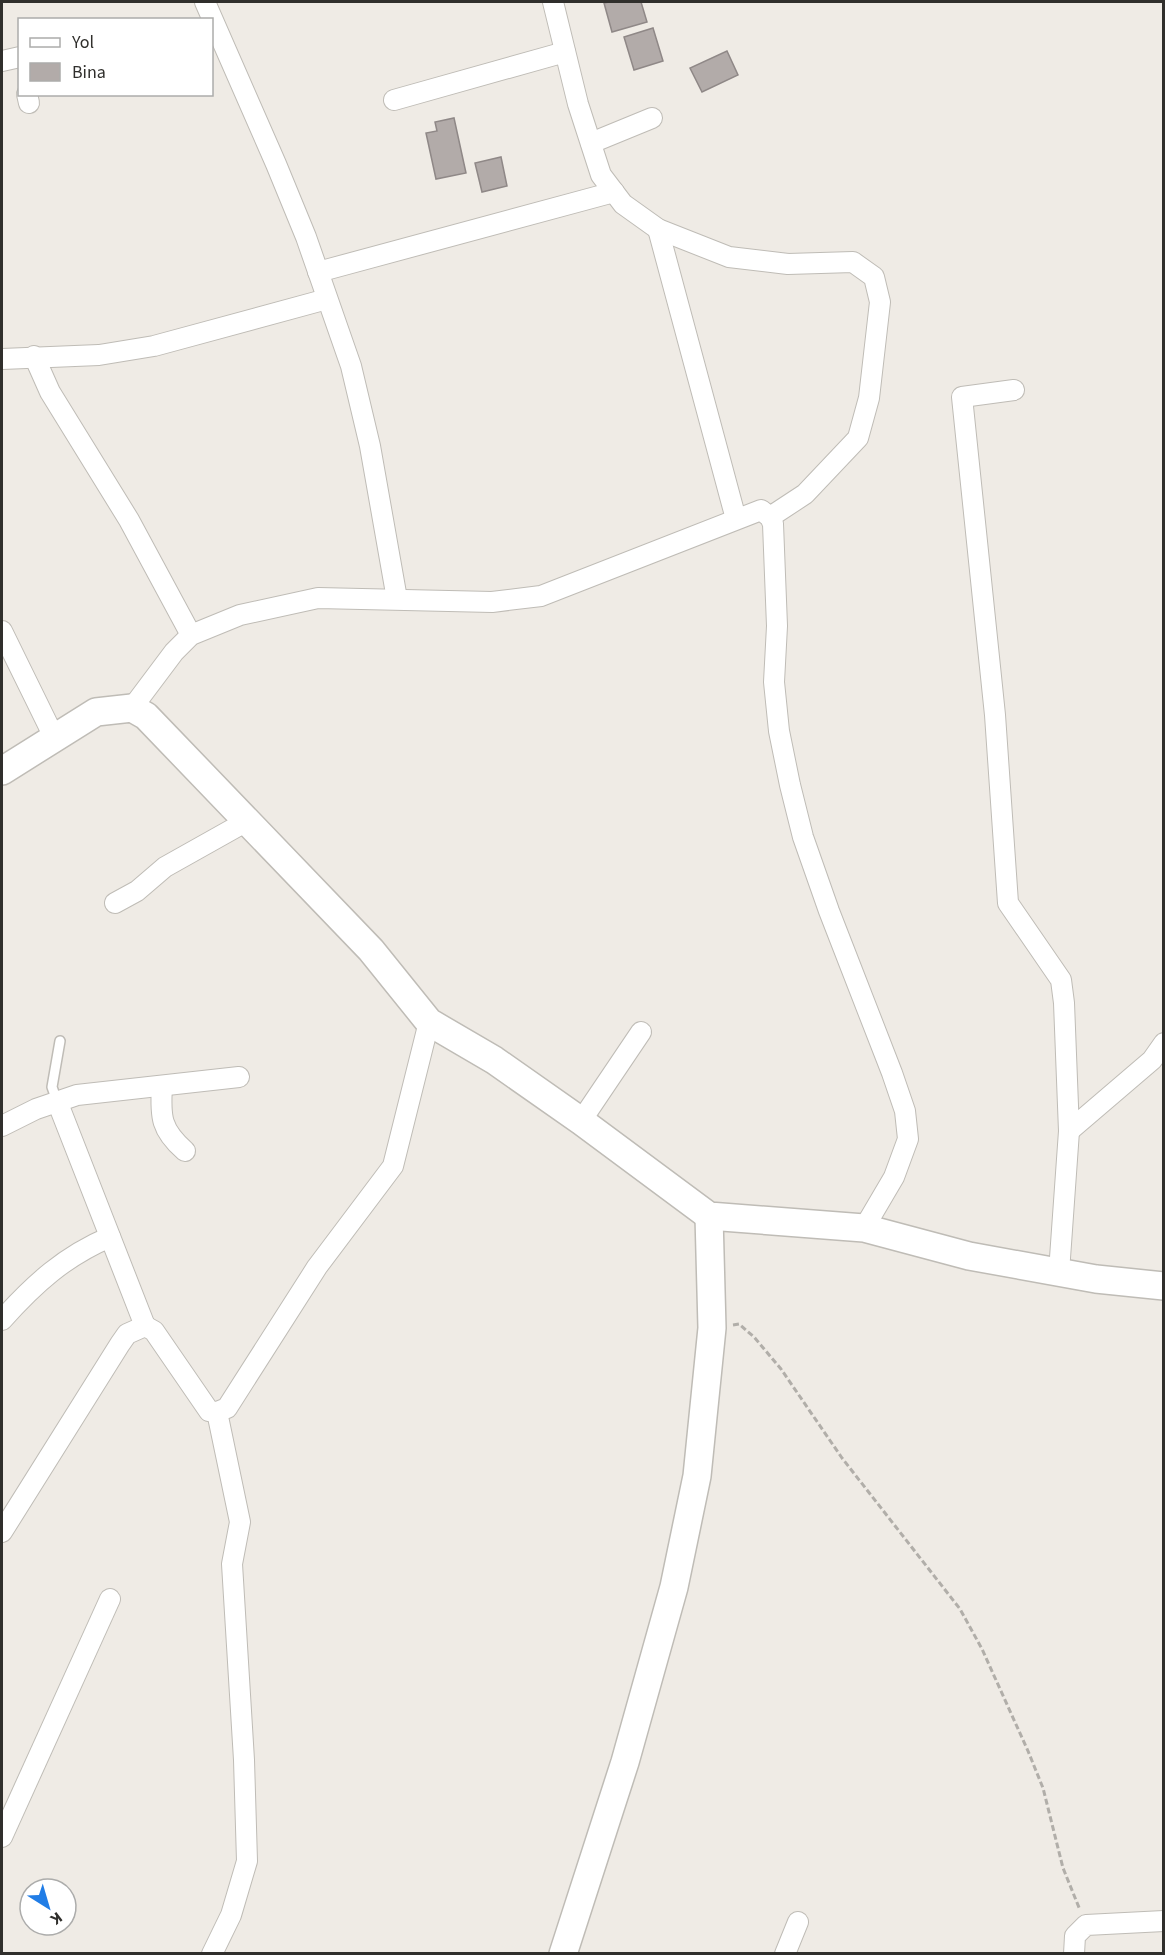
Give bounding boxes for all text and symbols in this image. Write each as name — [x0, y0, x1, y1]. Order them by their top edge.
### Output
legend — [18, 18, 213, 96]
text: Yol — [71, 30, 94, 55]
text: Bina — [72, 60, 106, 85]
north arrow — [18, 1877, 78, 1937]
text: K — [46, 1906, 67, 1930]

